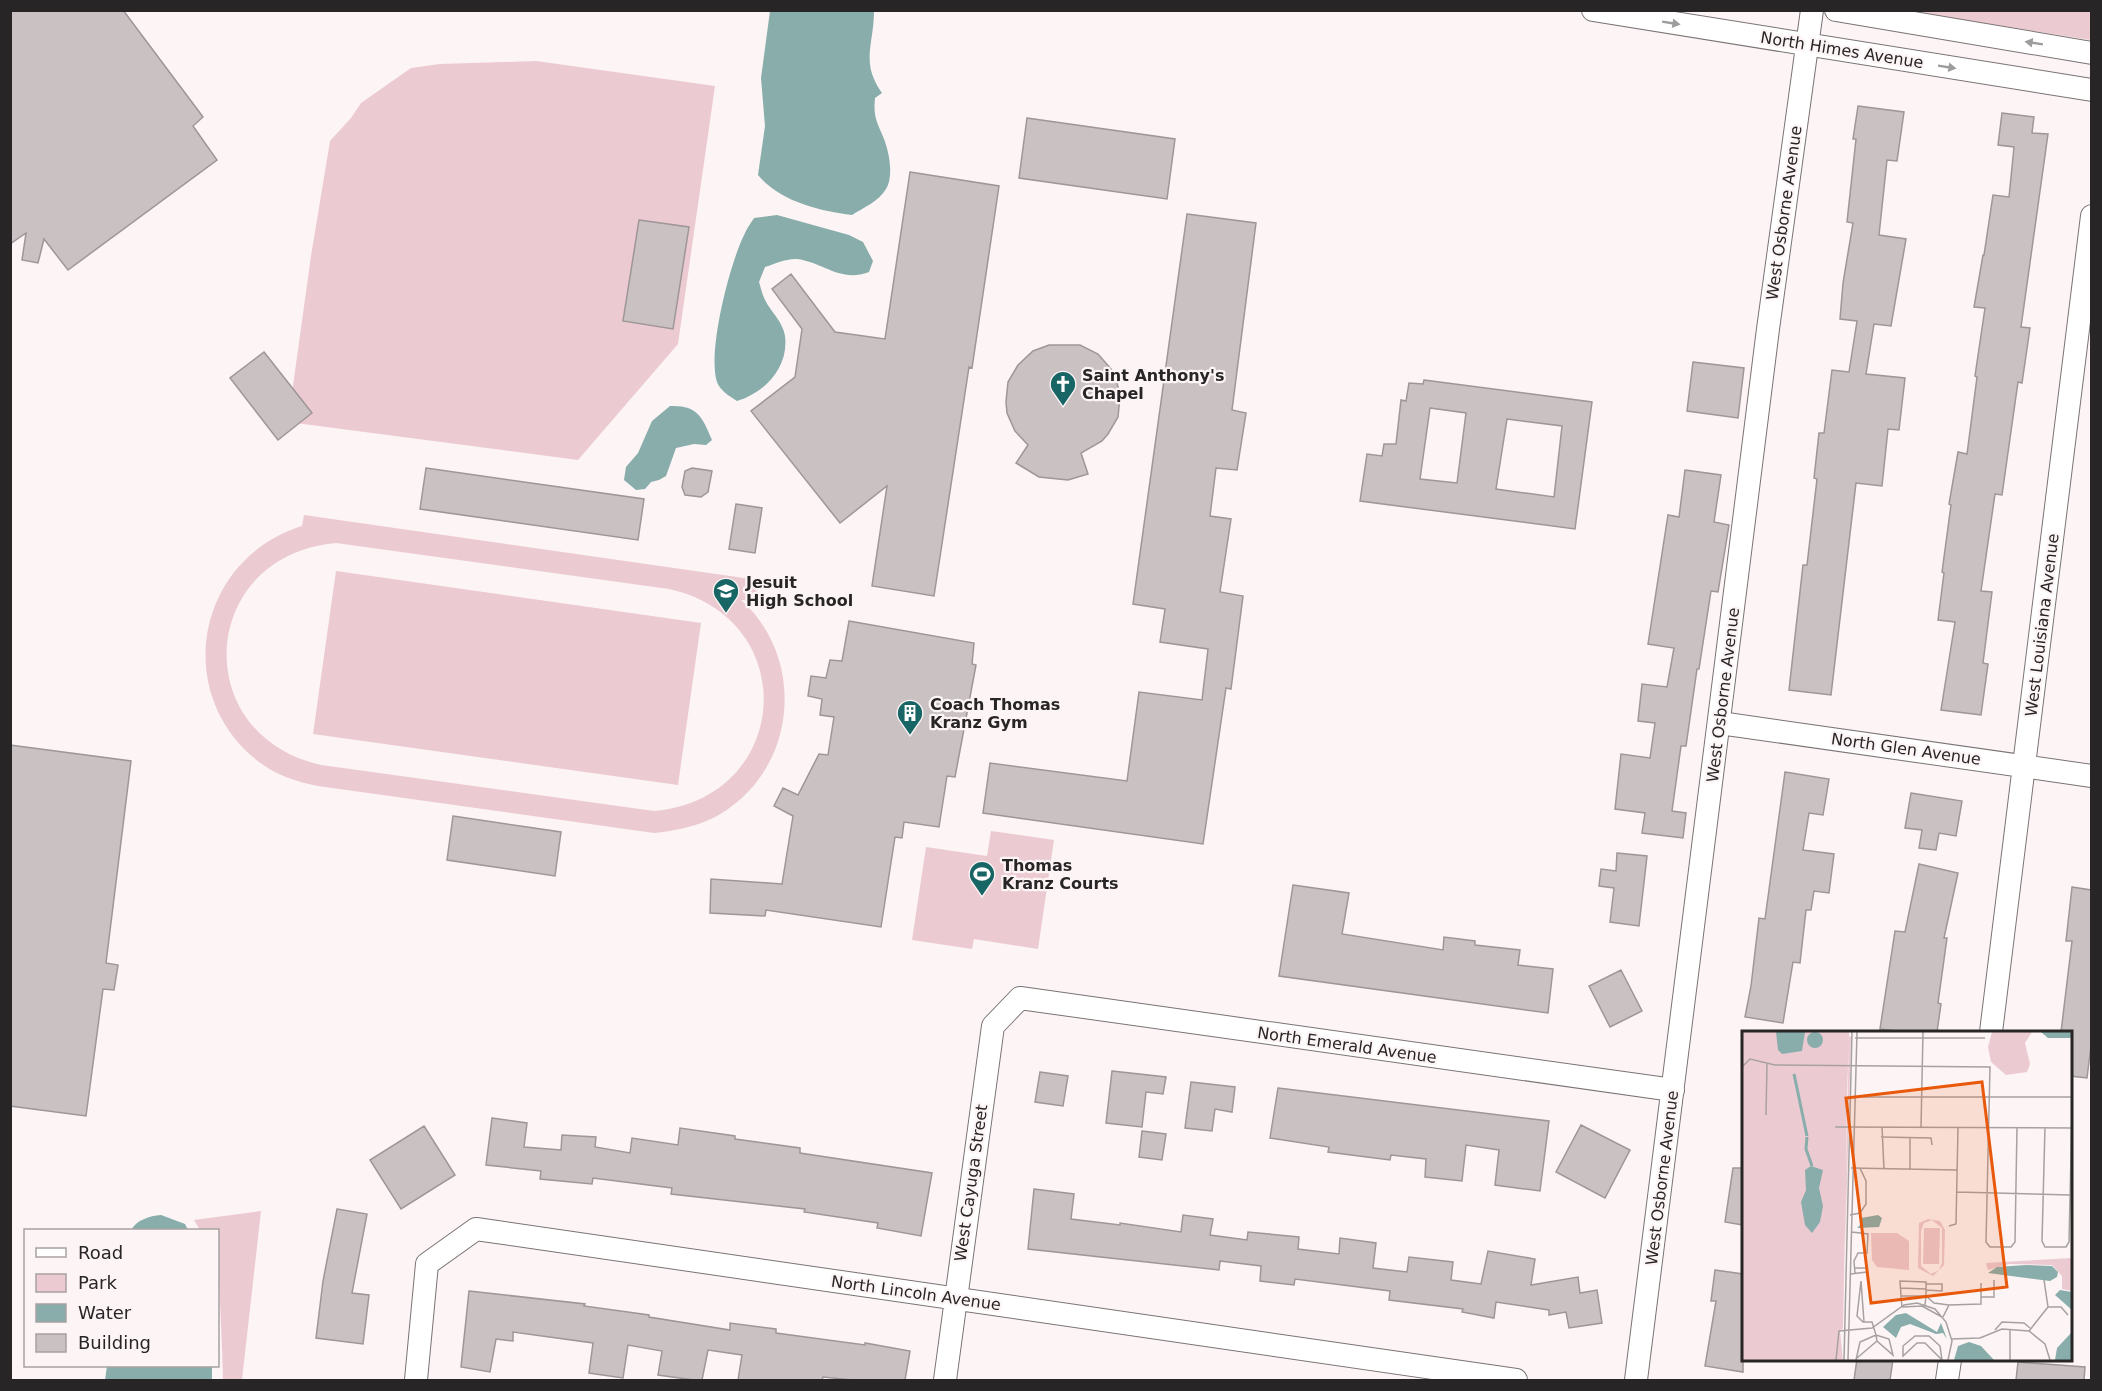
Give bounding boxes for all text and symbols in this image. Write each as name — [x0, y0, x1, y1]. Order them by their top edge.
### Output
one-way arrow — [1662, 18, 1681, 27]
street label: North Himes Avenue — [1759, 28, 1925, 72]
one-way arrow — [2024, 39, 2043, 48]
one-way arrow — [1938, 62, 1957, 71]
street label: West Osborne Avenue — [1762, 124, 1806, 302]
place label: Saint Anthony's Chapel — [1082, 366, 1224, 403]
church icon: Saint Anthony's Chapel — [1048, 369, 1078, 407]
street label: West Louisiana Avenue — [2021, 532, 2063, 718]
place label: Jesuit High School — [745, 573, 853, 610]
school or university icon: Jesuit High School — [711, 576, 741, 614]
street label: West Osborne Avenue — [1703, 606, 1743, 784]
place label: Coach Thomas Kranz Gym — [930, 695, 1060, 732]
building icon: Coach Thomas Kranz Gym — [895, 698, 925, 736]
street label: North Glen Avenue — [1830, 729, 1982, 769]
place label: Thomas Kranz Courts — [1002, 856, 1119, 893]
sports icon: Thomas Kranz Courts — [967, 859, 997, 897]
street label: North Emerald Avenue — [1256, 1023, 1438, 1067]
inset map — [1742, 1031, 2072, 1361]
street label: West Osborne Avenue — [1642, 1089, 1682, 1267]
street label: West Cayuga Street — [951, 1103, 991, 1263]
legend — [24, 1229, 219, 1367]
text: Road — [78, 1242, 123, 1263]
text: Park — [78, 1272, 117, 1293]
street label: North Lincoln Avenue — [830, 1272, 1002, 1314]
text: Water — [78, 1302, 132, 1323]
text: Building — [78, 1332, 151, 1353]

